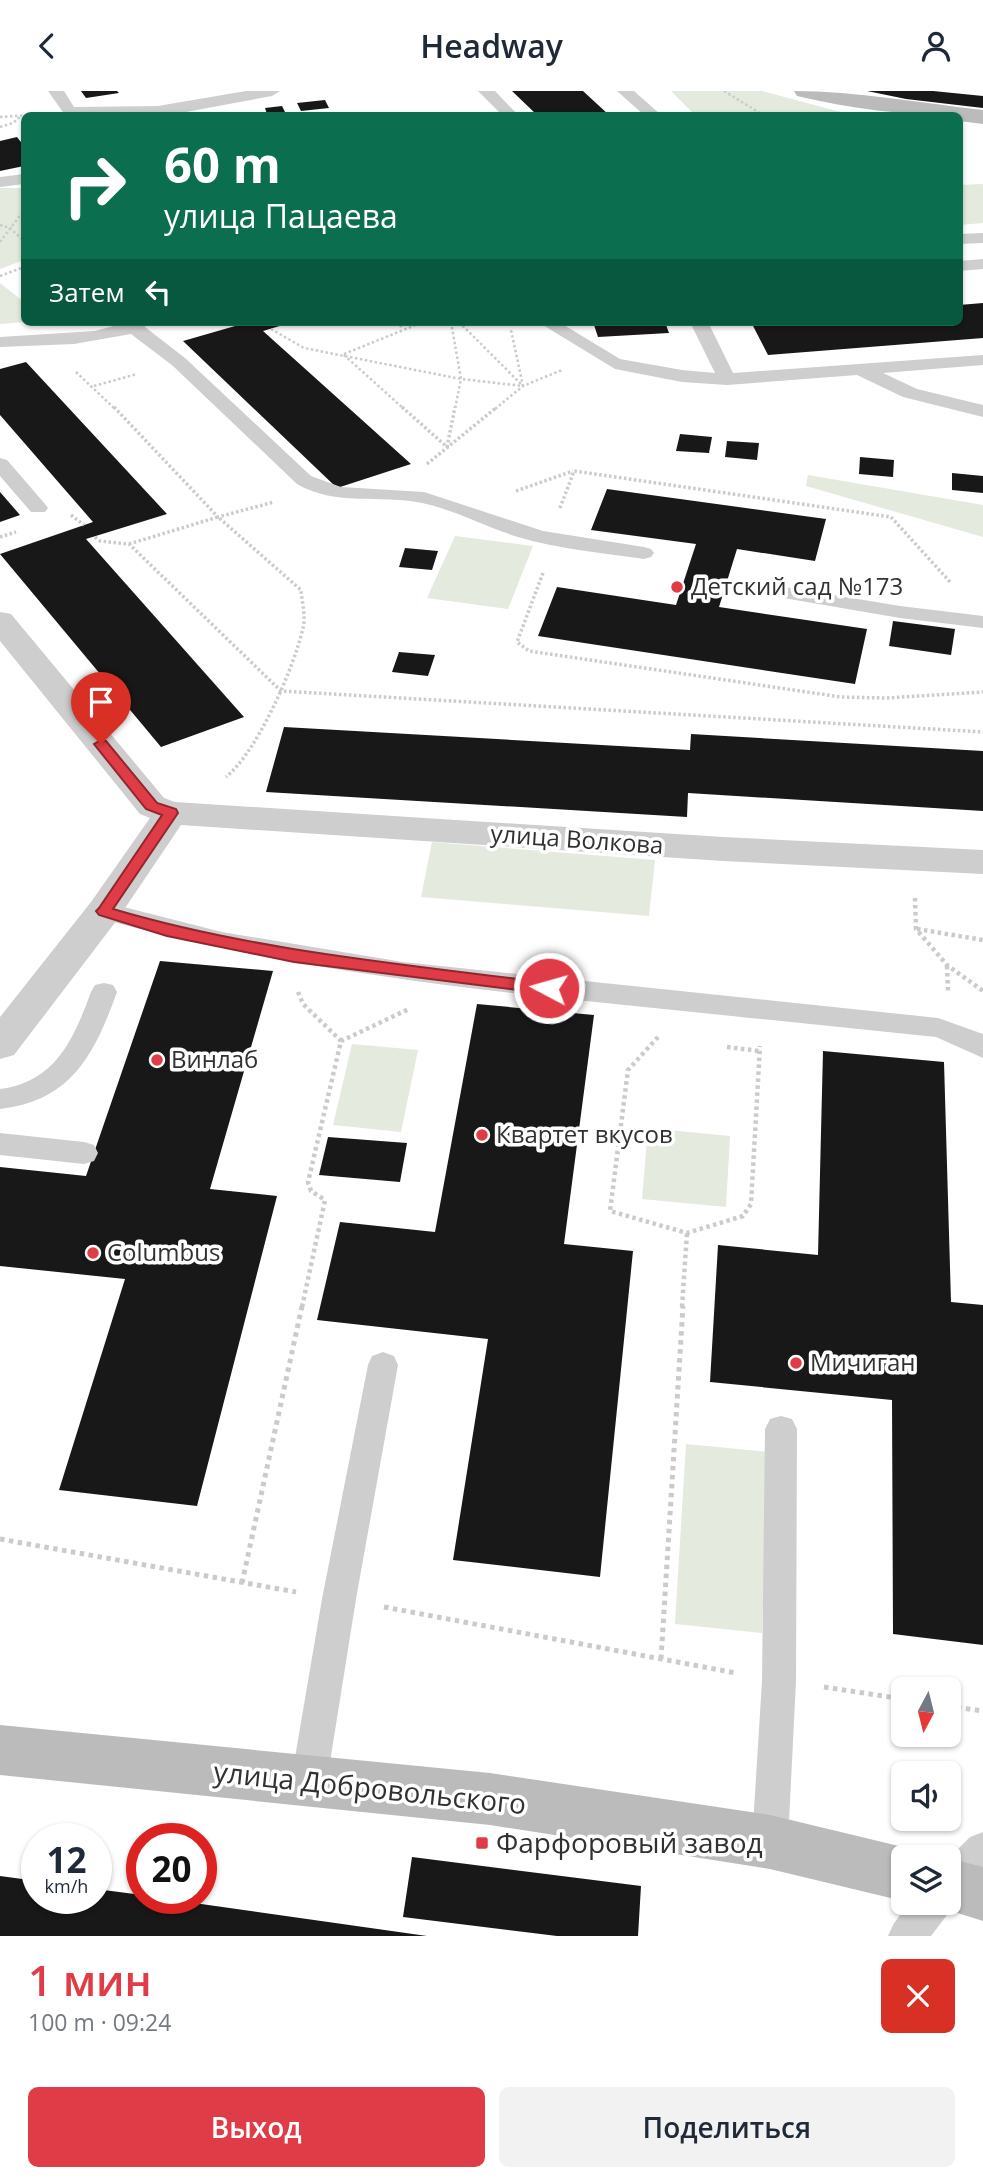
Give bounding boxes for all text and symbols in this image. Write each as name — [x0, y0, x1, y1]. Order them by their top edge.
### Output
text: Headway — [420, 24, 563, 67]
icon: back — [28, 27, 66, 65]
icon: person — [917, 27, 955, 65]
text: 60 m — [164, 131, 281, 197]
icon: right — [49, 140, 140, 231]
text: улица Пацаева — [164, 194, 398, 237]
icon: left — [139, 273, 177, 311]
text: Затем — [49, 274, 125, 310]
place label: Детский сад №173 — [691, 569, 903, 602]
marker: Детский сад №173 — [669, 579, 685, 595]
pin — [71, 672, 131, 744]
icon: arrive — [82, 683, 120, 721]
street label: улица Волкова — [490, 816, 665, 861]
position arrow — [512, 951, 586, 1025]
place label: Винлаб — [171, 1042, 258, 1075]
marker: Винлаб — [149, 1052, 165, 1068]
place label: Квартет вкусов — [496, 1117, 673, 1150]
marker: Квартет вкусов — [474, 1127, 490, 1143]
place label: Columbus — [107, 1235, 220, 1268]
marker: Columbus — [85, 1245, 101, 1261]
place label: Мичиган — [810, 1345, 916, 1378]
marker: Мичиган — [788, 1355, 804, 1371]
north arrow — [891, 1677, 961, 1747]
map controls — [891, 1677, 961, 1915]
street label: улица Добровольского — [212, 1752, 528, 1822]
button: sound — [891, 1761, 961, 1831]
speed limit sign: 20 — [126, 1823, 217, 1914]
place label: Фарфоровый завод — [496, 1823, 763, 1861]
marker: Фарфоровый завод — [474, 1835, 490, 1851]
text: 12 — [46, 1836, 87, 1883]
button: layers — [891, 1845, 961, 1915]
text: km/h — [45, 1874, 88, 1898]
text: 1 мин — [28, 1951, 152, 2008]
button: close — [881, 1959, 955, 2033]
text: 100 m · 09:24 — [28, 2006, 171, 2038]
button: Выход — [28, 2087, 485, 2167]
button: Поделиться — [499, 2087, 955, 2167]

